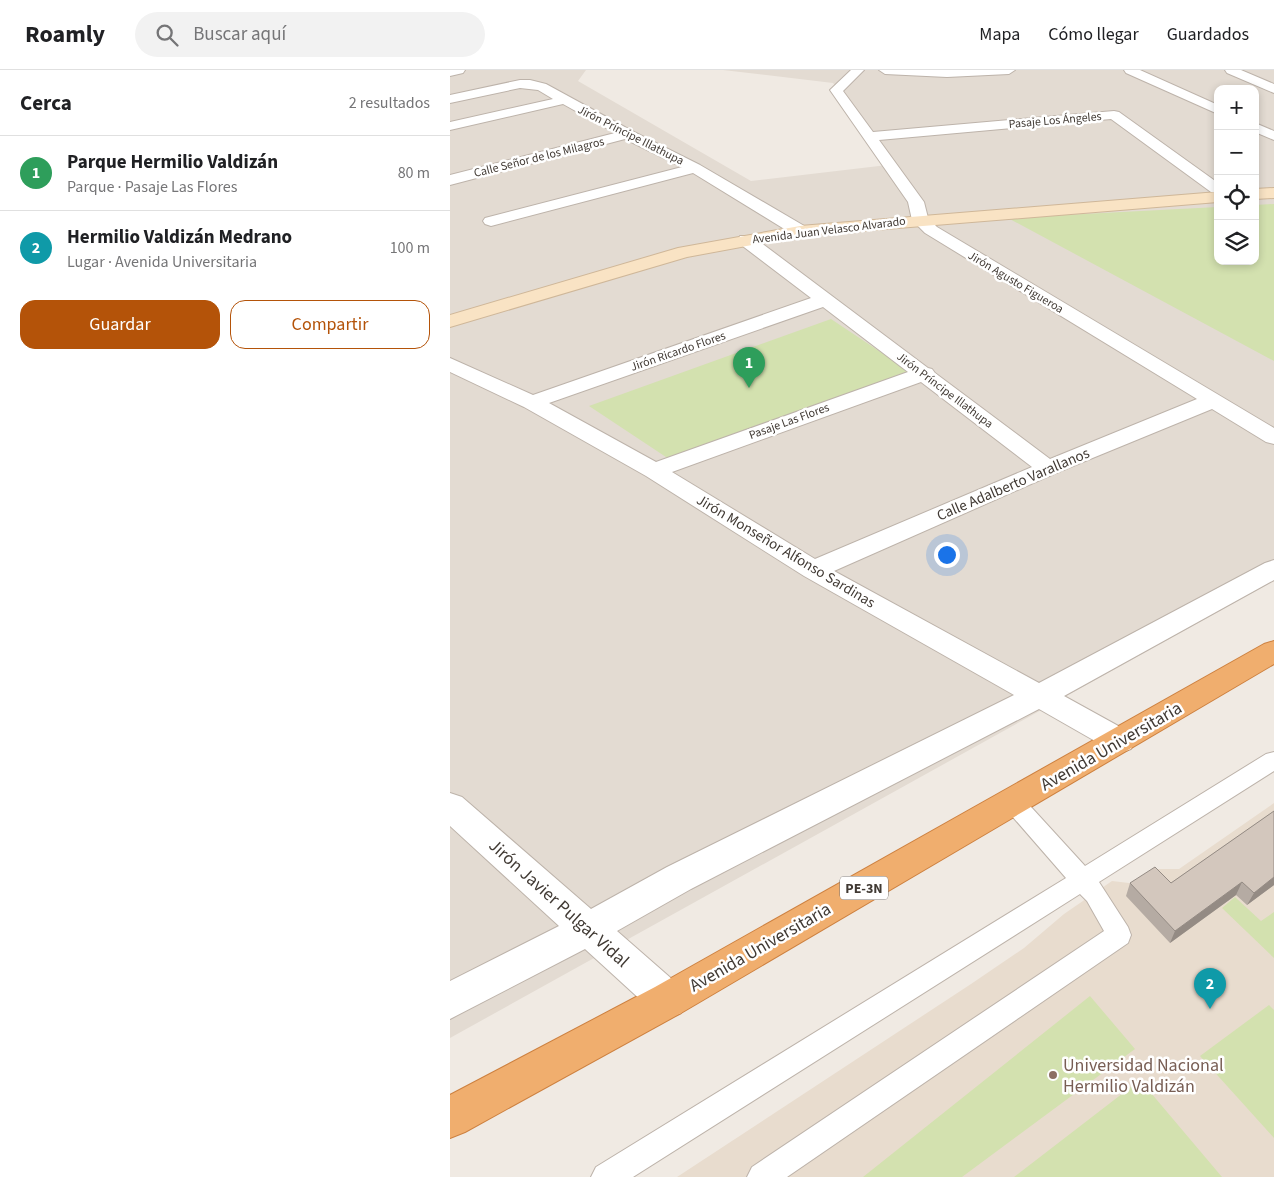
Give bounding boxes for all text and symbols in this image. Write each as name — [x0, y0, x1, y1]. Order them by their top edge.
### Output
search box — [135, 12, 485, 57]
text: Roamly — [25, 17, 105, 52]
icon: search — [153, 21, 181, 49]
text: Buscar aquí — [193, 21, 286, 48]
text: Mapa — [979, 22, 1020, 47]
text: Cómo llegar — [1048, 22, 1139, 47]
text: Guardados — [1167, 22, 1249, 47]
map controls — [1214, 85, 1259, 265]
button: + — [1214, 85, 1259, 130]
text: Cerca — [20, 88, 72, 118]
text: 2 resultados — [349, 92, 430, 114]
street label: Jirón Príncipe Illathupa — [575, 101, 687, 170]
street label: Pasaje Los Ángeles — [1008, 108, 1102, 133]
button: − — [1214, 130, 1259, 175]
street label: Calle Señor de los Milagros — [472, 133, 606, 182]
text: Parque Hermilio Valdizán — [67, 149, 278, 176]
text: 1 — [32, 162, 40, 184]
text: 80 m — [398, 162, 430, 184]
button: locate — [1214, 175, 1259, 220]
text: Parque · Pasaje Las Flores — [67, 176, 237, 198]
street label: Avenida Juan Velasco Alvarado — [752, 213, 907, 248]
button: layers — [1214, 220, 1259, 265]
text: Hermilio Valdizán Medrano — [67, 224, 292, 251]
text: 2 — [32, 237, 40, 259]
text: 100 m — [390, 237, 430, 259]
street label: Jirón Agusto Figueroa — [965, 247, 1067, 318]
text: Lugar · Avenida Universitaria — [67, 251, 257, 273]
button: Guardar — [20, 300, 220, 349]
button: Compartir — [230, 300, 430, 349]
street label: Jirón Ricardo Flores — [628, 327, 728, 376]
pin: 1 — [733, 347, 765, 388]
street label: Jirón Príncipe Illathupa — [893, 348, 997, 432]
street label: Pasaje Las Flores — [747, 399, 832, 444]
street label: Calle Adalberto Varallanos — [934, 443, 1093, 526]
street label: Jirón Monseñor Alfonso Sardinas — [692, 490, 879, 613]
your location — [934, 542, 960, 568]
street label: Avenida Universitaria — [1036, 696, 1187, 797]
street label: Jirón Javier Pulgar Vidal — [483, 833, 634, 973]
road number: PE-3N — [840, 876, 888, 900]
street label: Avenida Universitaria — [685, 897, 836, 998]
pin: 2 — [1194, 968, 1226, 1009]
place label: Universidad Nacional Hermilio Valdizán — [1063, 1053, 1224, 1099]
marker: Universidad Nacional Hermilio Valdizán — [1047, 1069, 1059, 1081]

